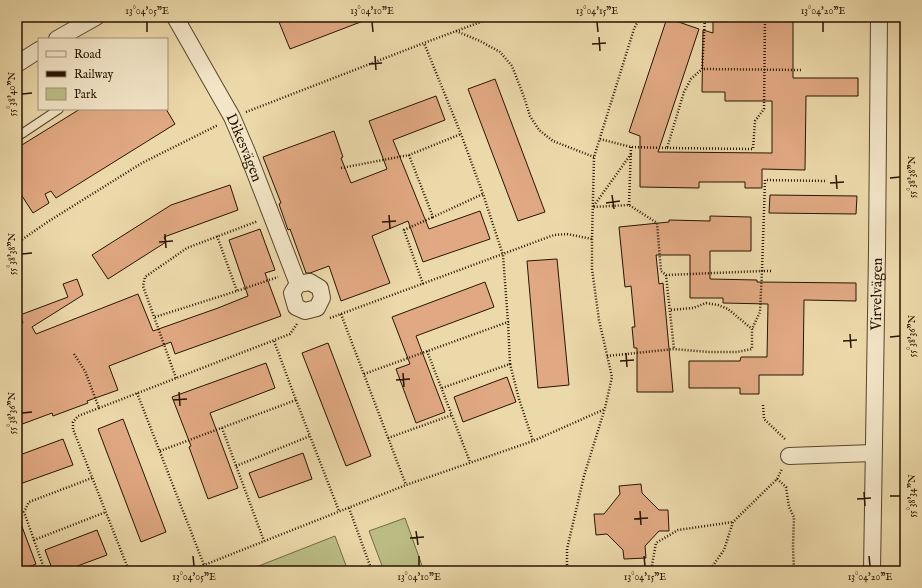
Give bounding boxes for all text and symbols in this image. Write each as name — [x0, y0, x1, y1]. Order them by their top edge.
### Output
text: 13°04'05"E — [125, 5, 169, 18]
text: 13°04'10"E — [350, 5, 394, 18]
text: 13°04'15"E — [576, 5, 618, 18]
text: 13°04'20"E — [801, 5, 845, 18]
legend — [38, 38, 168, 110]
text: Road — [74, 47, 102, 62]
text: Railway — [74, 67, 113, 82]
text: 55°38'40"N — [6, 72, 19, 116]
text: Park — [74, 87, 97, 102]
street label: Dikesvägen — [222, 110, 267, 184]
text: 55°38'38"N — [906, 156, 919, 198]
text: 55°38'38"N — [6, 233, 19, 275]
street label: Virvelvägen — [866, 257, 886, 332]
text: 55°38'36"N — [906, 314, 919, 357]
text: 55°38'36"N — [6, 391, 19, 434]
text: 55°38'34"N — [906, 474, 919, 518]
text: 13°04'05"E — [172, 571, 216, 584]
text: 13°04'10"E — [397, 571, 441, 584]
text: 13°04'15"E — [624, 571, 666, 584]
text: 13°04'20"E — [848, 571, 892, 584]

